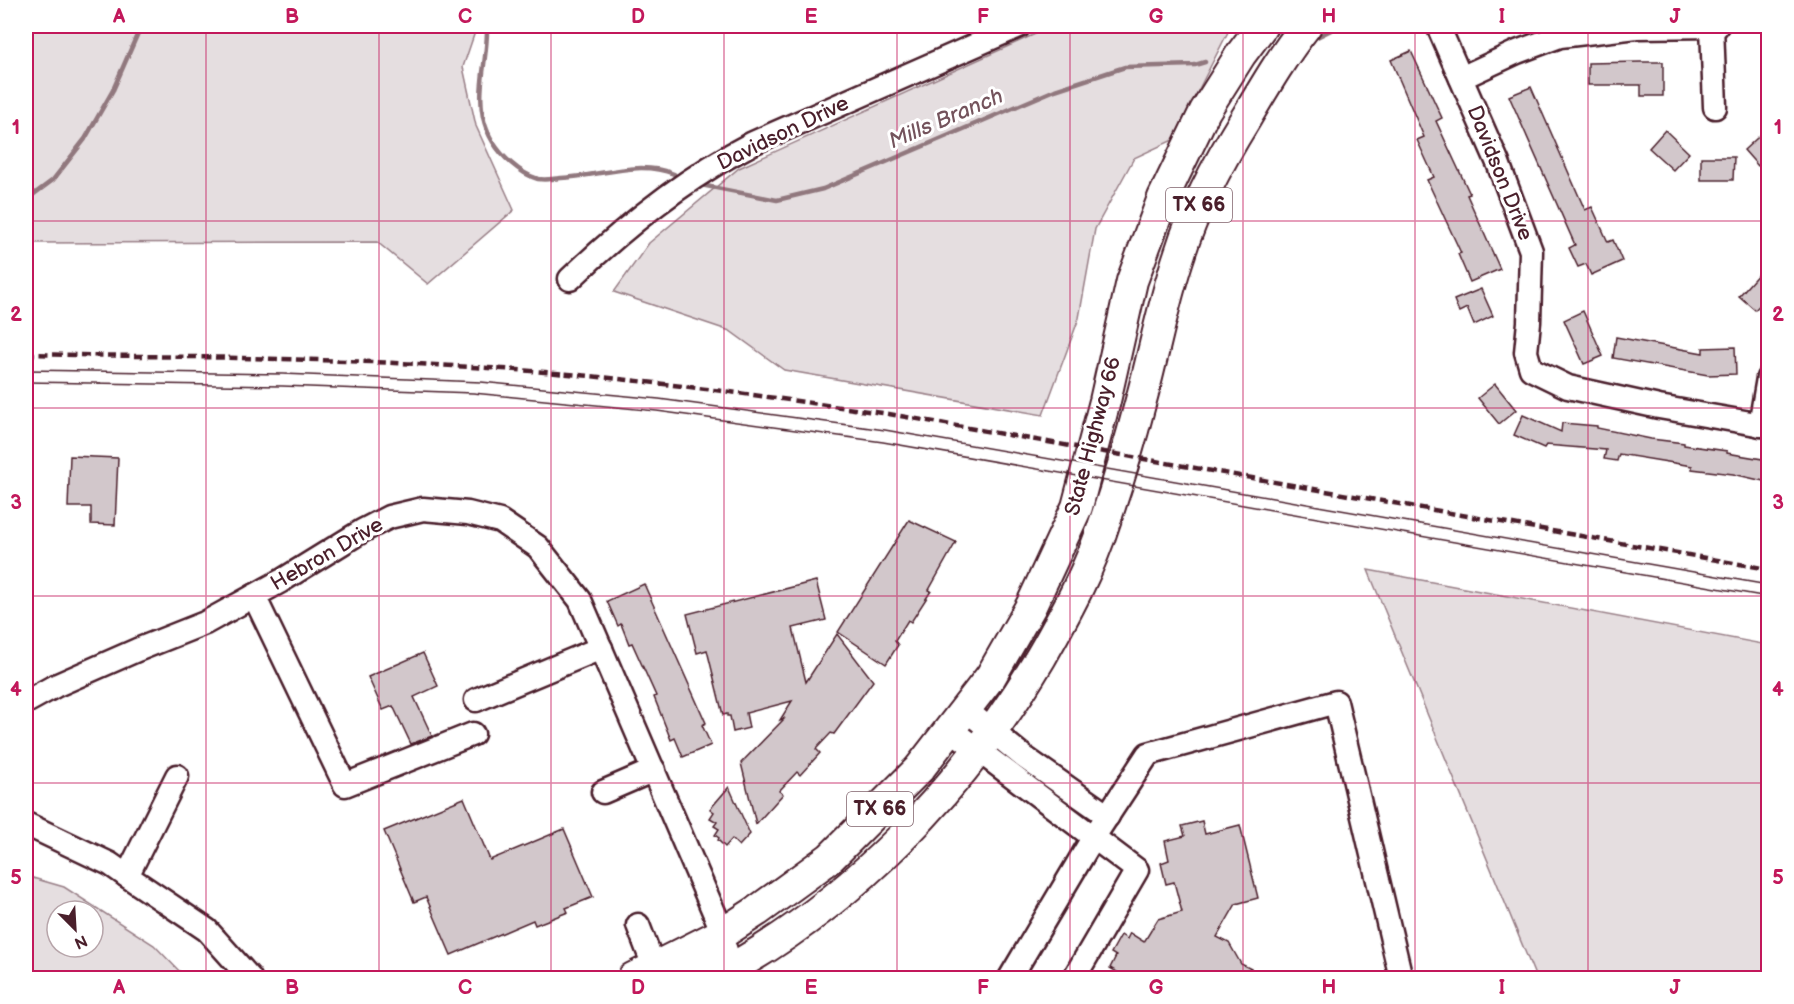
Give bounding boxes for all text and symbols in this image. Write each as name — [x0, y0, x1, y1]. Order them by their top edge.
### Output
text: A — [112, 5, 126, 29]
text: B — [285, 5, 299, 29]
text: C — [458, 5, 472, 29]
text: D — [631, 5, 645, 29]
text: E — [805, 5, 818, 29]
text: F — [977, 5, 989, 29]
text: G — [1149, 5, 1164, 29]
text: H — [1322, 5, 1336, 29]
text: I — [1499, 5, 1505, 29]
text: J — [1670, 5, 1682, 29]
water label: Mills Branch — [885, 83, 1007, 155]
street label: Davidson Drive — [713, 90, 853, 176]
street label: Davidson Drive — [1462, 102, 1538, 244]
text: 1 — [12, 116, 20, 140]
text: 1 — [1774, 116, 1782, 140]
road number: TX 66 — [1166, 188, 1232, 222]
text: 2 — [10, 303, 22, 327]
text: 2 — [1772, 303, 1784, 327]
street label: State Highway 66 — [1060, 354, 1126, 518]
text: 3 — [10, 491, 22, 515]
text: 3 — [1772, 491, 1784, 515]
street label: Hebron Drive — [266, 512, 388, 596]
text: 4 — [10, 678, 22, 702]
text: 4 — [1772, 678, 1784, 702]
road number: TX 66 — [847, 792, 913, 826]
text: 5 — [10, 866, 22, 890]
text: 5 — [1772, 866, 1784, 890]
north arrow — [45, 899, 105, 959]
text: N — [71, 930, 90, 952]
text: A — [112, 976, 126, 1000]
text: B — [285, 976, 299, 1000]
text: C — [458, 976, 472, 1000]
text: D — [631, 976, 645, 1000]
text: E — [805, 976, 818, 1000]
text: F — [977, 976, 989, 1000]
text: G — [1149, 976, 1164, 1000]
text: H — [1322, 976, 1336, 1000]
text: I — [1499, 976, 1505, 1000]
text: J — [1670, 976, 1682, 1000]

